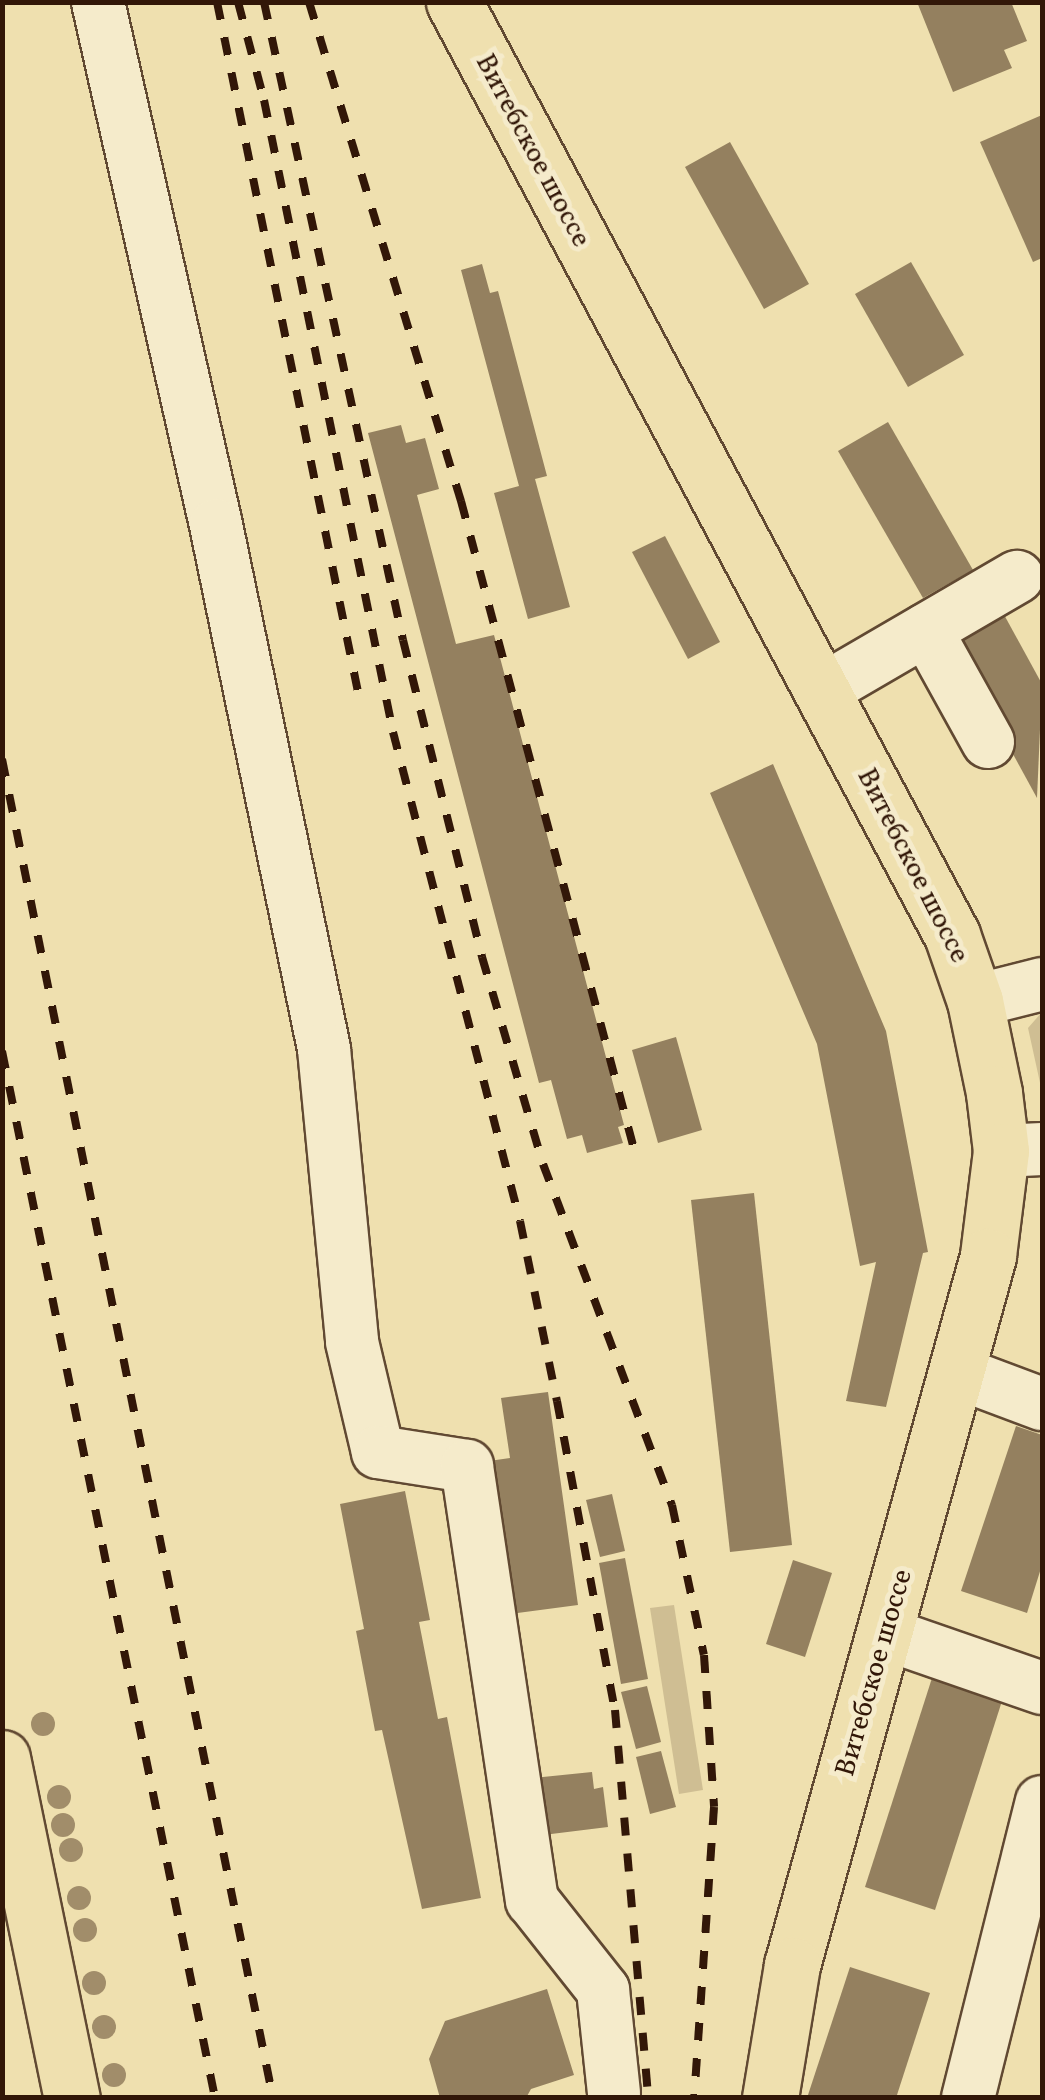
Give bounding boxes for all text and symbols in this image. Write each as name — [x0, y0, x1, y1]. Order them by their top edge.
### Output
street label: Витебское шоссе — [467, 49, 597, 253]
street label: Витебское шоссе — [849, 763, 975, 969]
street label: Витебское шоссе — [829, 1566, 921, 1780]

